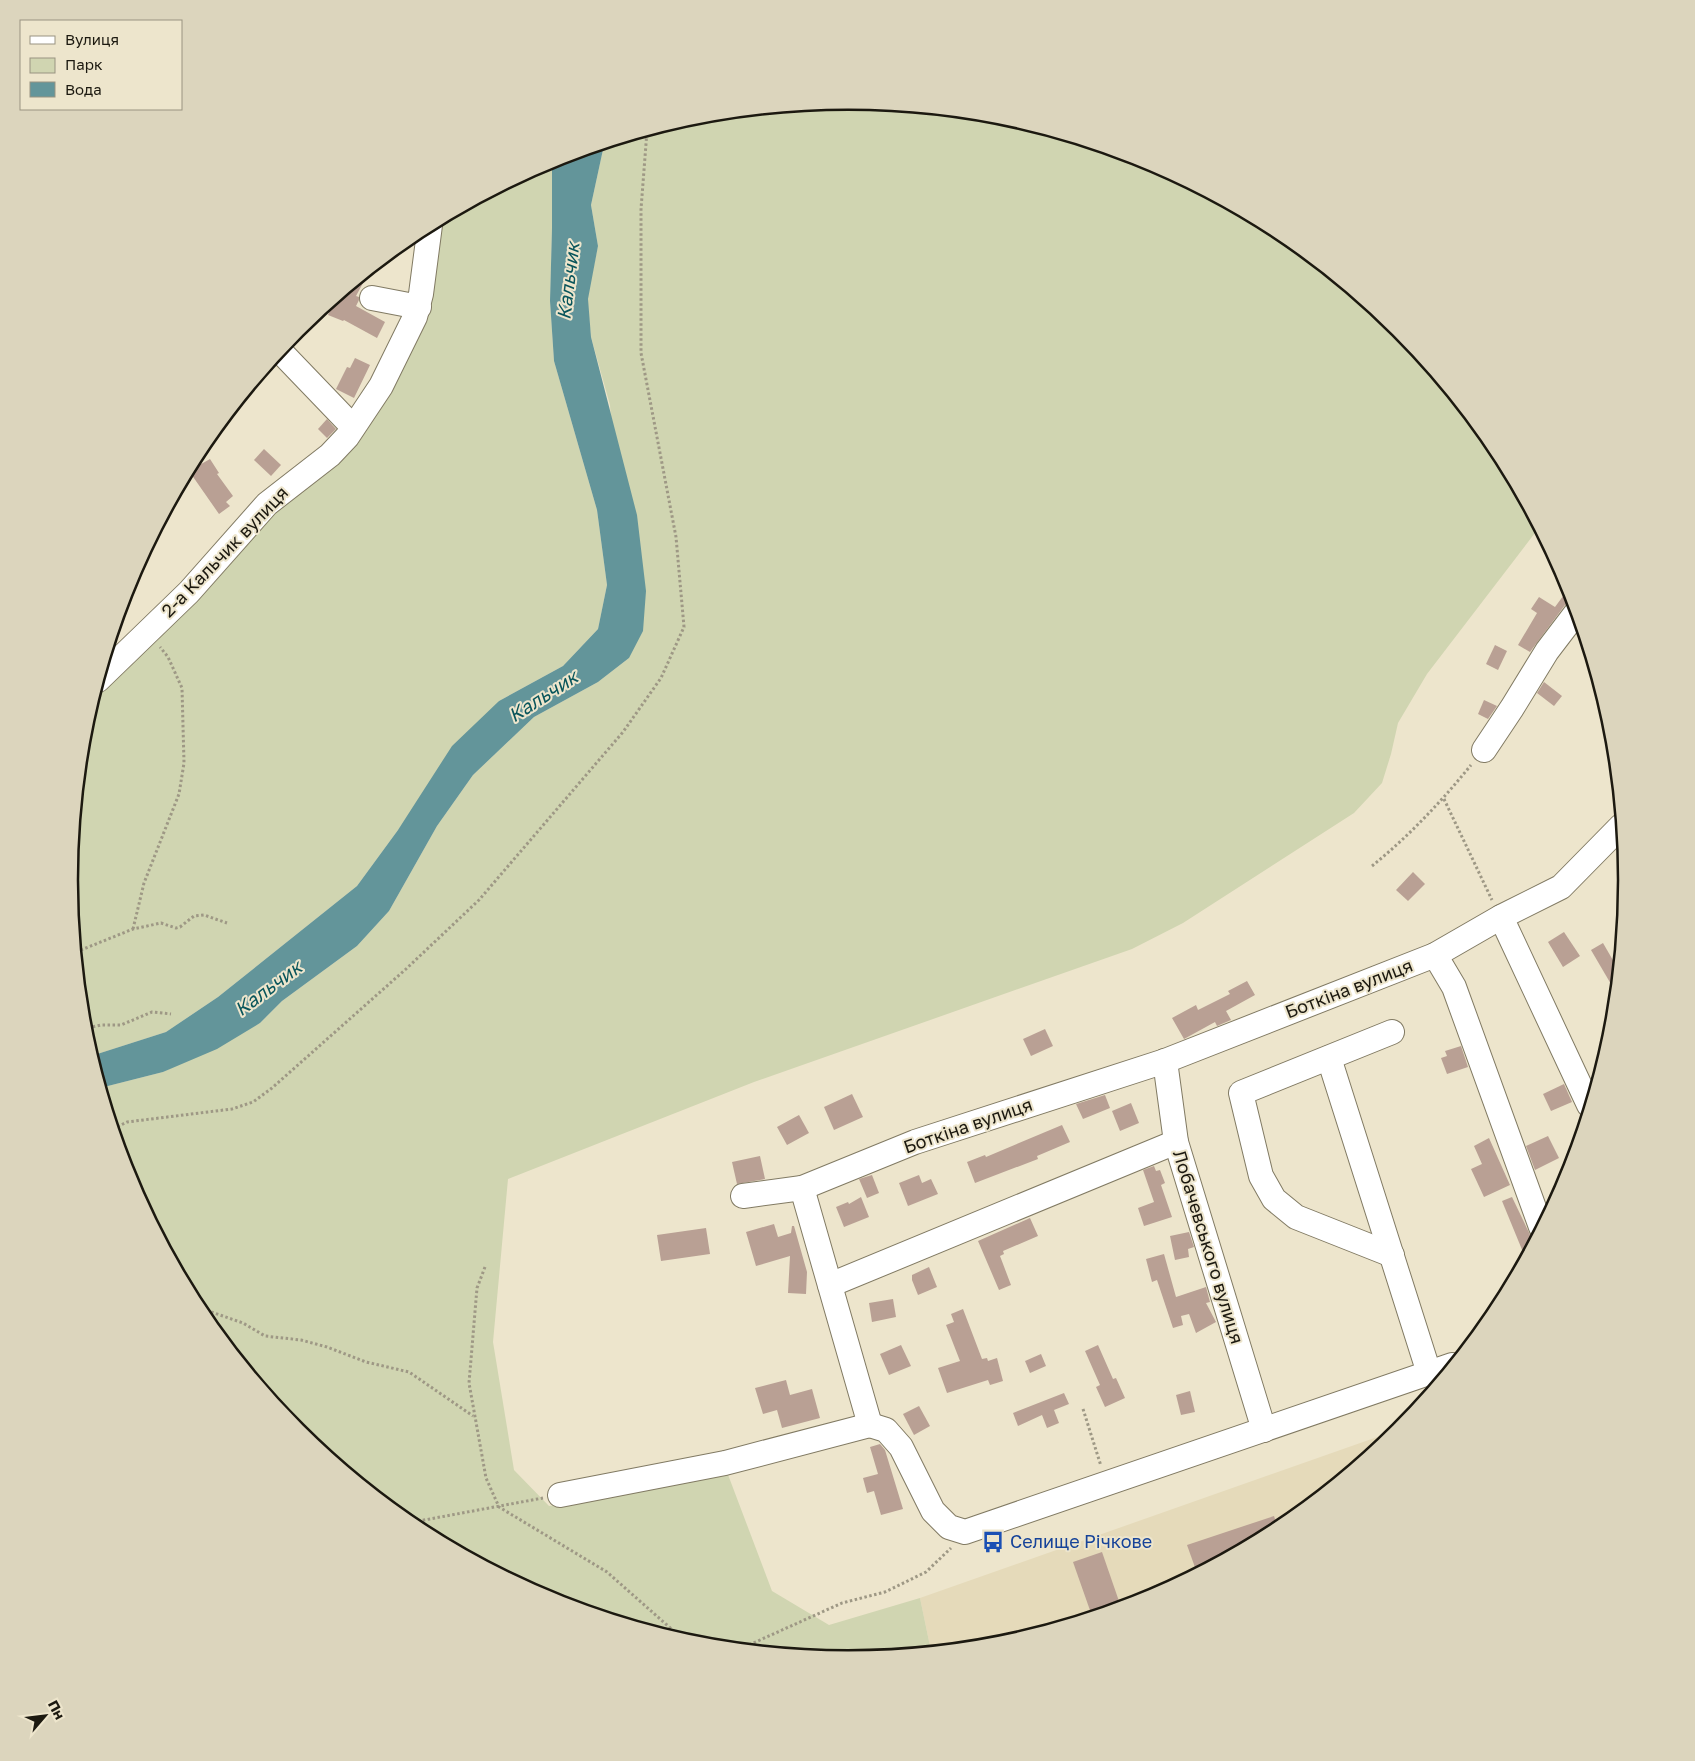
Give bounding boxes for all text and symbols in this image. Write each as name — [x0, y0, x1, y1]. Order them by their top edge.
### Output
legend — [20, 20, 182, 110]
text: Вулиця — [65, 30, 119, 48]
text: Парк — [65, 55, 103, 73]
text: Вода — [65, 80, 102, 98]
water label: Кальчик — [551, 239, 584, 321]
street label: 2-а Кальчик вулиця — [156, 481, 292, 621]
water label: Кальчик — [504, 664, 583, 726]
water label: Кальчик — [230, 954, 307, 1020]
street label: Боткіна вулиця — [1282, 954, 1416, 1023]
street label: Боткіна вулиця — [900, 1093, 1035, 1157]
street label: Лобачевського вулиця — [1169, 1147, 1249, 1346]
bus stop icon: Селище Річкове — [980, 1529, 1006, 1555]
place label: Селище Річкове — [1010, 1530, 1152, 1552]
north arrow — [20, 1691, 70, 1741]
text: Пн — [45, 1697, 69, 1722]

